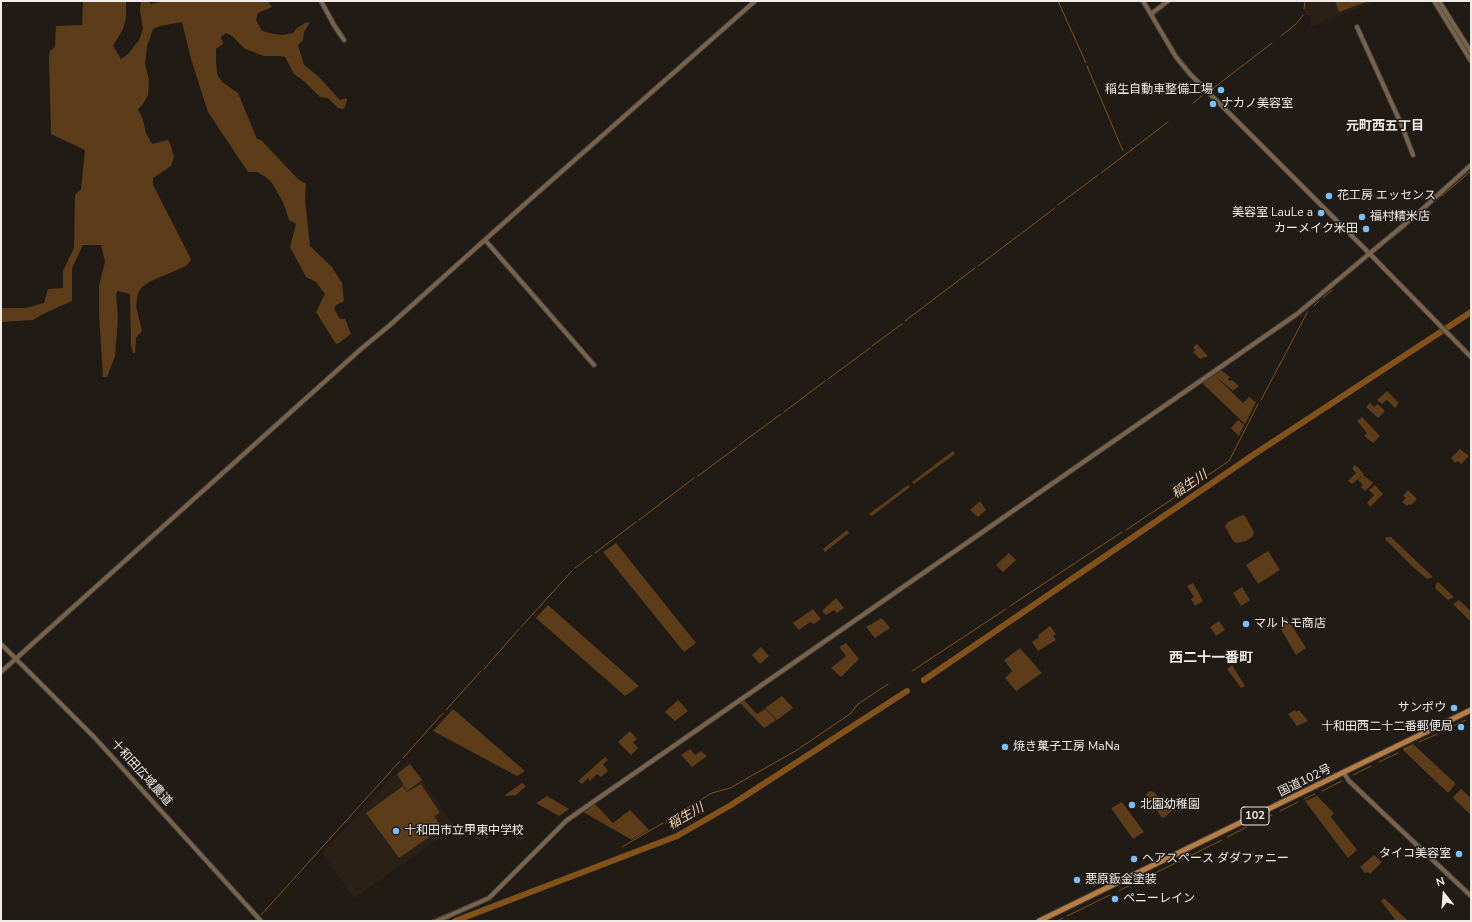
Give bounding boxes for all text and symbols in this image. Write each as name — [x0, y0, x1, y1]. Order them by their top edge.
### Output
place label: 稲生自動車整備工場 — [1105, 83, 1213, 97]
marker: 稲生自動車整備工場 — [1216, 85, 1226, 95]
place label: ナカノ美容室 — [1221, 97, 1293, 111]
marker: ナカノ美容室 — [1208, 99, 1218, 109]
district label: 元町西五丁目 — [1346, 119, 1424, 135]
place label: 花工房 エッセンス — [1337, 189, 1436, 203]
marker: 花工房 エッセンス — [1324, 191, 1334, 201]
place label: 美容室 LauLe a — [1232, 206, 1313, 220]
marker: 美容室 LauLe a — [1316, 208, 1326, 218]
place label: 福村精米店 — [1370, 210, 1430, 224]
marker: 福村精米店 — [1357, 212, 1367, 222]
place label: カーメイク米田 — [1274, 222, 1358, 236]
marker: カーメイク米田 — [1361, 224, 1371, 234]
water label: 稲生川 — [1169, 468, 1211, 502]
place label: マルトモ商店 — [1254, 617, 1326, 631]
marker: マルトモ商店 — [1241, 619, 1251, 629]
district label: 西二十一番町 — [1169, 651, 1253, 667]
place label: サンポウ — [1398, 701, 1446, 715]
marker: サンポウ — [1449, 703, 1459, 713]
place label: 十和田西二十二番郵便局 — [1321, 720, 1453, 734]
marker: 十和田西二十二番郵便局 — [1456, 722, 1466, 732]
street label: 十和田広域農道 — [108, 737, 174, 809]
place label: 焼き菓子工房 MaNa — [1013, 740, 1120, 754]
marker: 焼き菓子工房 MaNa — [1000, 742, 1010, 752]
street label: 国道102号 — [1276, 762, 1334, 800]
place label: 北園幼稚園 — [1140, 798, 1200, 812]
water label: 稲生川 — [665, 800, 707, 834]
marker: 北園幼稚園 — [1127, 800, 1137, 810]
road number: 102 — [1241, 807, 1269, 825]
place label: 十和田市立甲東中学校 — [404, 824, 524, 838]
marker: 十和田市立甲東中学校 — [391, 826, 401, 836]
place label: タイコ美容室 — [1379, 847, 1451, 861]
marker: タイコ美容室 — [1454, 849, 1464, 859]
place label: ヘアスペース ダダファニー — [1142, 852, 1289, 866]
marker: ヘアスペース ダダファニー — [1129, 854, 1139, 864]
place label: 悪原鈑金塗装 — [1085, 873, 1157, 887]
north arrow — [1424, 874, 1464, 914]
text: N — [1434, 874, 1446, 890]
marker: 悪原鈑金塗装 — [1072, 875, 1082, 885]
place label: ペニーレイン — [1123, 892, 1195, 906]
marker: ペニーレイン — [1110, 894, 1120, 904]

